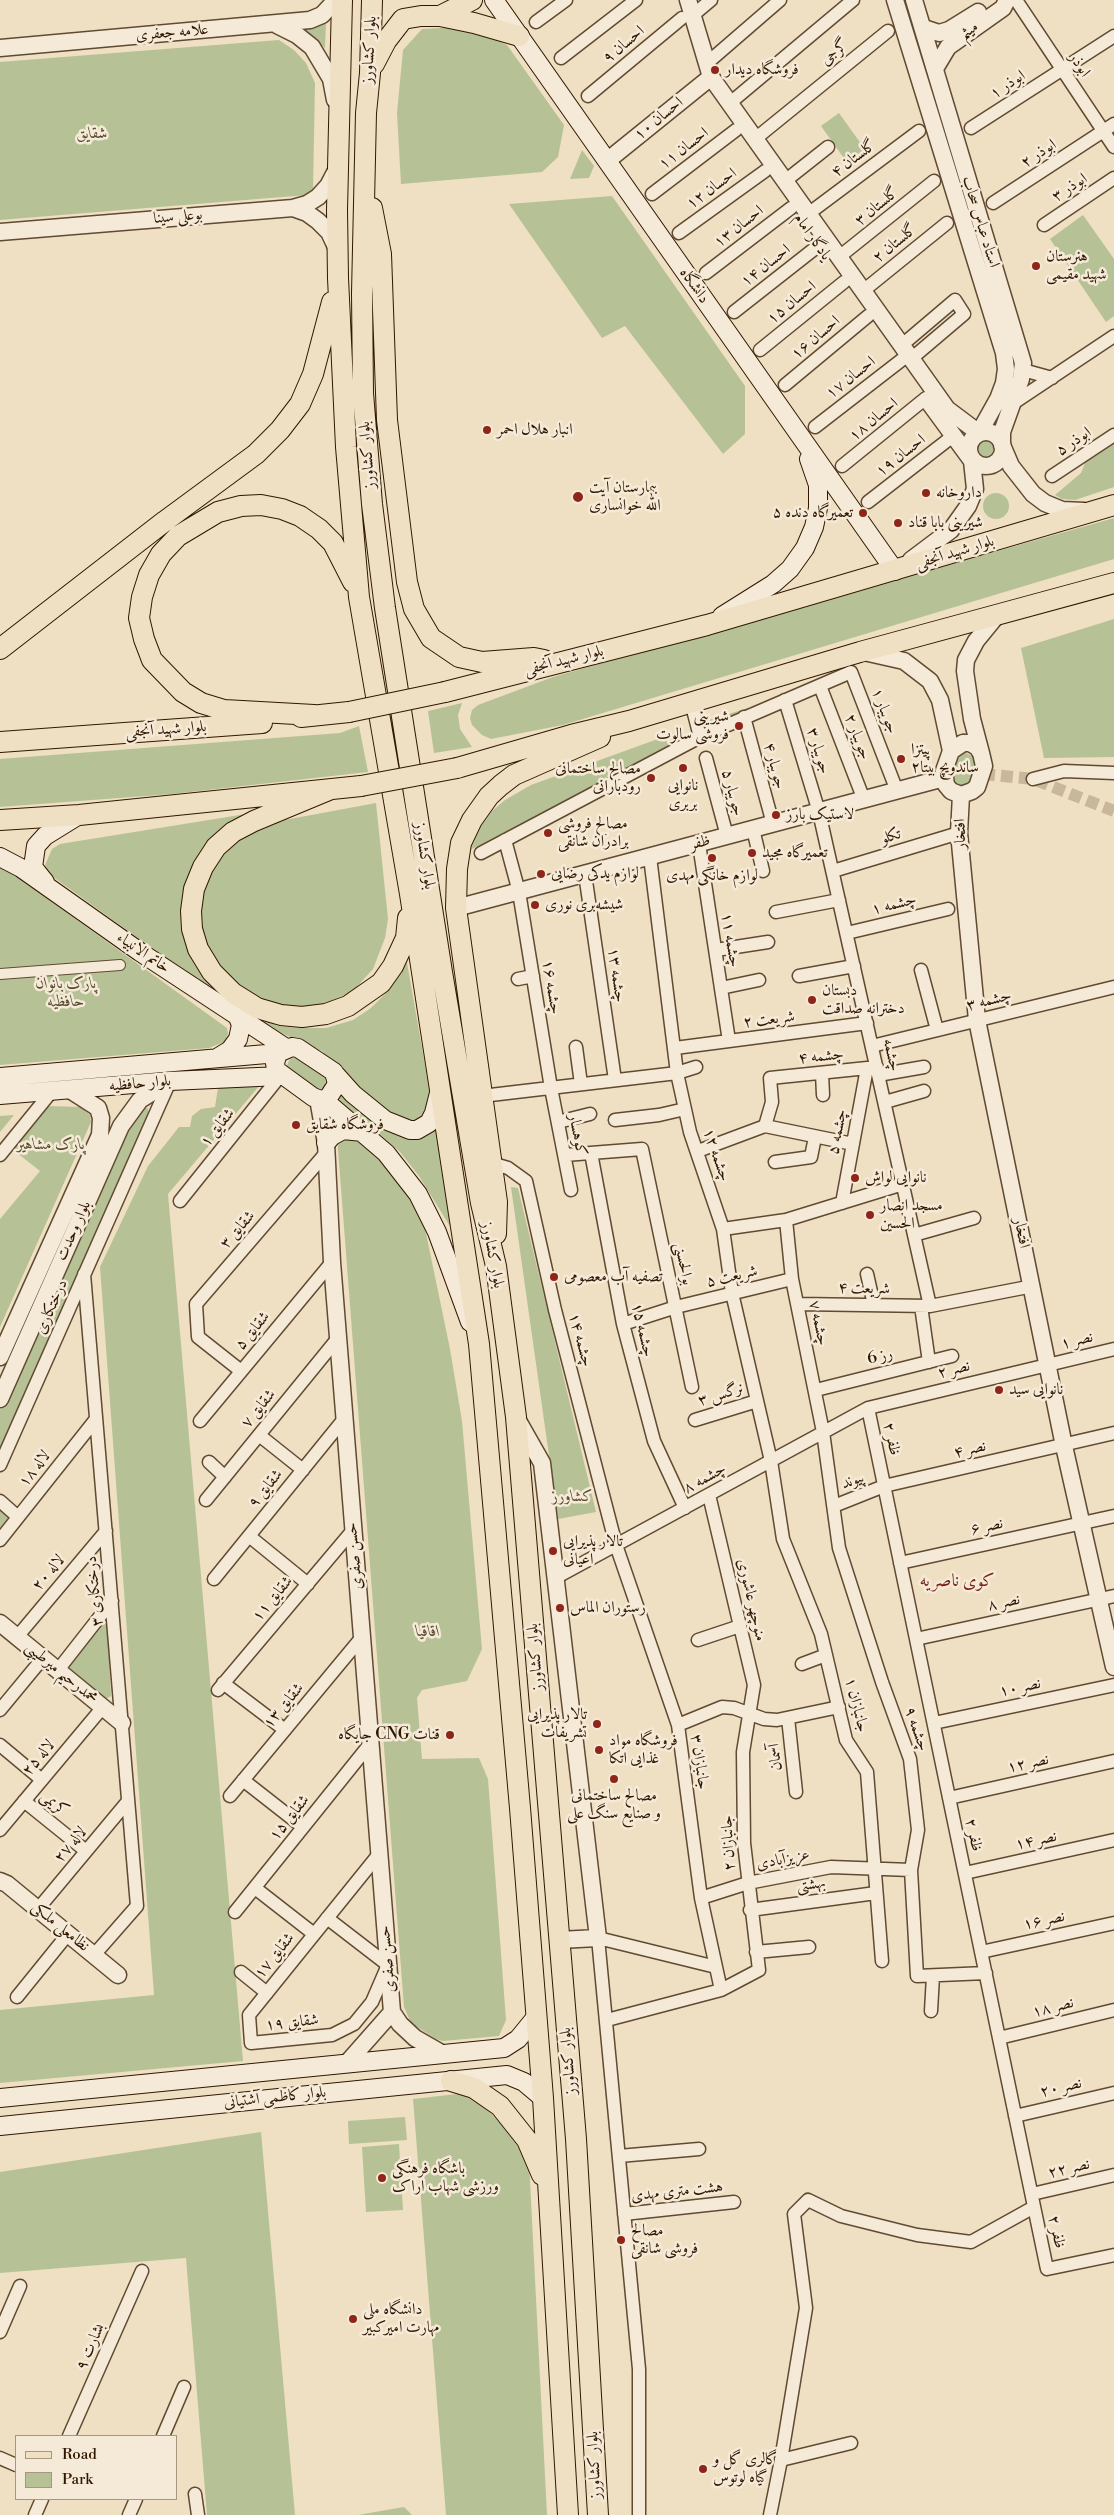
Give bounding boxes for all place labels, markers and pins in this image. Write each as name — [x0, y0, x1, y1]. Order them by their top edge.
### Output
place label: فروشگاه دیدار — [725, 60, 799, 80]
marker: فروشگاه دیدار — [709, 64, 721, 76]
place label: هنرستان شهید مقیمی — [1046, 247, 1107, 285]
marker: هنرستان شهید مقیمی — [1030, 260, 1042, 272]
place label: انبار هلال احمر — [497, 420, 573, 440]
marker: انبار هلال احمر — [481, 424, 493, 436]
place label: بیمارستان آیت الله خوانساری — [589, 478, 661, 516]
place label: داروخانه — [936, 483, 982, 503]
marker: داروخانه — [920, 487, 932, 499]
marker: بیمارستان آیت الله خوانساری — [571, 490, 585, 504]
place label: تعمیرگاه دنده ۵ — [772, 503, 853, 523]
marker: تعمیرگاه دنده ۵ — [857, 507, 869, 519]
place label: شیرینی بابا قناد — [908, 513, 983, 533]
marker: شیرینی بابا قناد — [892, 517, 904, 529]
place label: شیرینی فروشی سالوت — [656, 707, 729, 745]
marker: شیرینی فروشی سالوت — [733, 720, 745, 732]
place label: پیتزا ساندویچ بیتا۲ — [911, 740, 979, 778]
marker: پیتزا ساندویچ بیتا۲ — [895, 753, 907, 765]
place label: مصالح ساختمانی رودبارانی — [555, 759, 641, 797]
marker: نانوایی بربری — [677, 762, 689, 774]
marker: مصالح ساختمانی رودبارانی — [645, 772, 657, 784]
place label: نانوایی بربری — [668, 776, 698, 814]
place label: لاستیک بارز — [786, 805, 854, 825]
marker: لاستیک بارز — [770, 809, 782, 821]
place label: مصالح فروشی برادران شانقی — [558, 814, 629, 852]
marker: مصالح فروشی برادران شانقی — [542, 827, 554, 839]
place label: تعمیرگاه مجید — [762, 843, 827, 863]
marker: تعمیرگاه مجید — [746, 847, 758, 859]
marker: لوازم خانگی مهدی — [706, 852, 718, 864]
place label: لوازم یدکی رضایی — [551, 864, 639, 884]
place label: لوازم خانگی مهدی — [666, 866, 758, 886]
marker: لوازم یدکی رضایی — [535, 868, 547, 880]
place label: شیشه‌بری نوری — [545, 895, 623, 915]
marker: شیشه‌بری نوری — [529, 899, 541, 911]
place label: دبستان دخترانه صداقت — [822, 981, 905, 1019]
marker: دبستان دخترانه صداقت — [806, 994, 818, 1006]
place label: فروشگاه شقایق — [306, 1115, 384, 1135]
marker: فروشگاه شقایق — [290, 1119, 302, 1131]
place label: نانوایی لواش — [865, 1168, 926, 1188]
marker: نانوایی لواش — [849, 1172, 861, 1184]
place label: مسجد انصار الحسین — [880, 1196, 943, 1234]
marker: مسجد انصار الحسین — [864, 1209, 876, 1221]
place label: تصفیه آب معصومی — [564, 1267, 662, 1287]
marker: تصفیه آب معصومی — [548, 1271, 560, 1283]
place label: نانوایی‌ سید — [1009, 1380, 1063, 1400]
marker: نانوایی‌ سید — [993, 1384, 1005, 1396]
place label: تالار پذیرایی اعیانی — [563, 1532, 623, 1570]
marker: تالار پذیرایی اعیانی — [547, 1545, 559, 1557]
place label: رستوران الماس — [570, 1598, 646, 1618]
marker: رستوران الماس — [554, 1602, 566, 1614]
place label: تالار پذیرایی تشریفات — [527, 1705, 587, 1743]
marker: تالار پذیرایی تشریفات — [591, 1718, 603, 1730]
place label: جایگاه CNG قنات — [338, 1725, 440, 1745]
marker: جایگاه CNG قنات — [444, 1729, 456, 1741]
place label: فروشگاه مواد غذایی اتکا — [609, 1731, 678, 1769]
marker: فروشگاه مواد غذایی اتکا — [593, 1744, 605, 1756]
marker: مصالح ساختمانی و صنایع سنگ علی — [608, 1773, 620, 1785]
place label: مصالح ساختمانی و صنایع سنگ علی — [567, 1786, 661, 1824]
place label: باشگاه فرهنگی ورزشی شهاب اراک — [392, 2159, 499, 2197]
marker: باشگاه فرهنگی ورزشی شهاب اراک — [376, 2172, 388, 2184]
place label: مصالح فروشی شانقی — [631, 2221, 698, 2259]
marker: مصالح فروشی شانقی — [615, 2234, 627, 2246]
place label: دانشگاه ملی مهارت امیرکبیر — [363, 2300, 439, 2338]
marker: دانشگاه ملی مهارت امیرکبیر — [347, 2313, 359, 2325]
place label: گالری گل و گیاه لوتوس — [713, 2450, 778, 2488]
marker: گالری گل و گیاه لوتوس — [697, 2463, 709, 2475]

